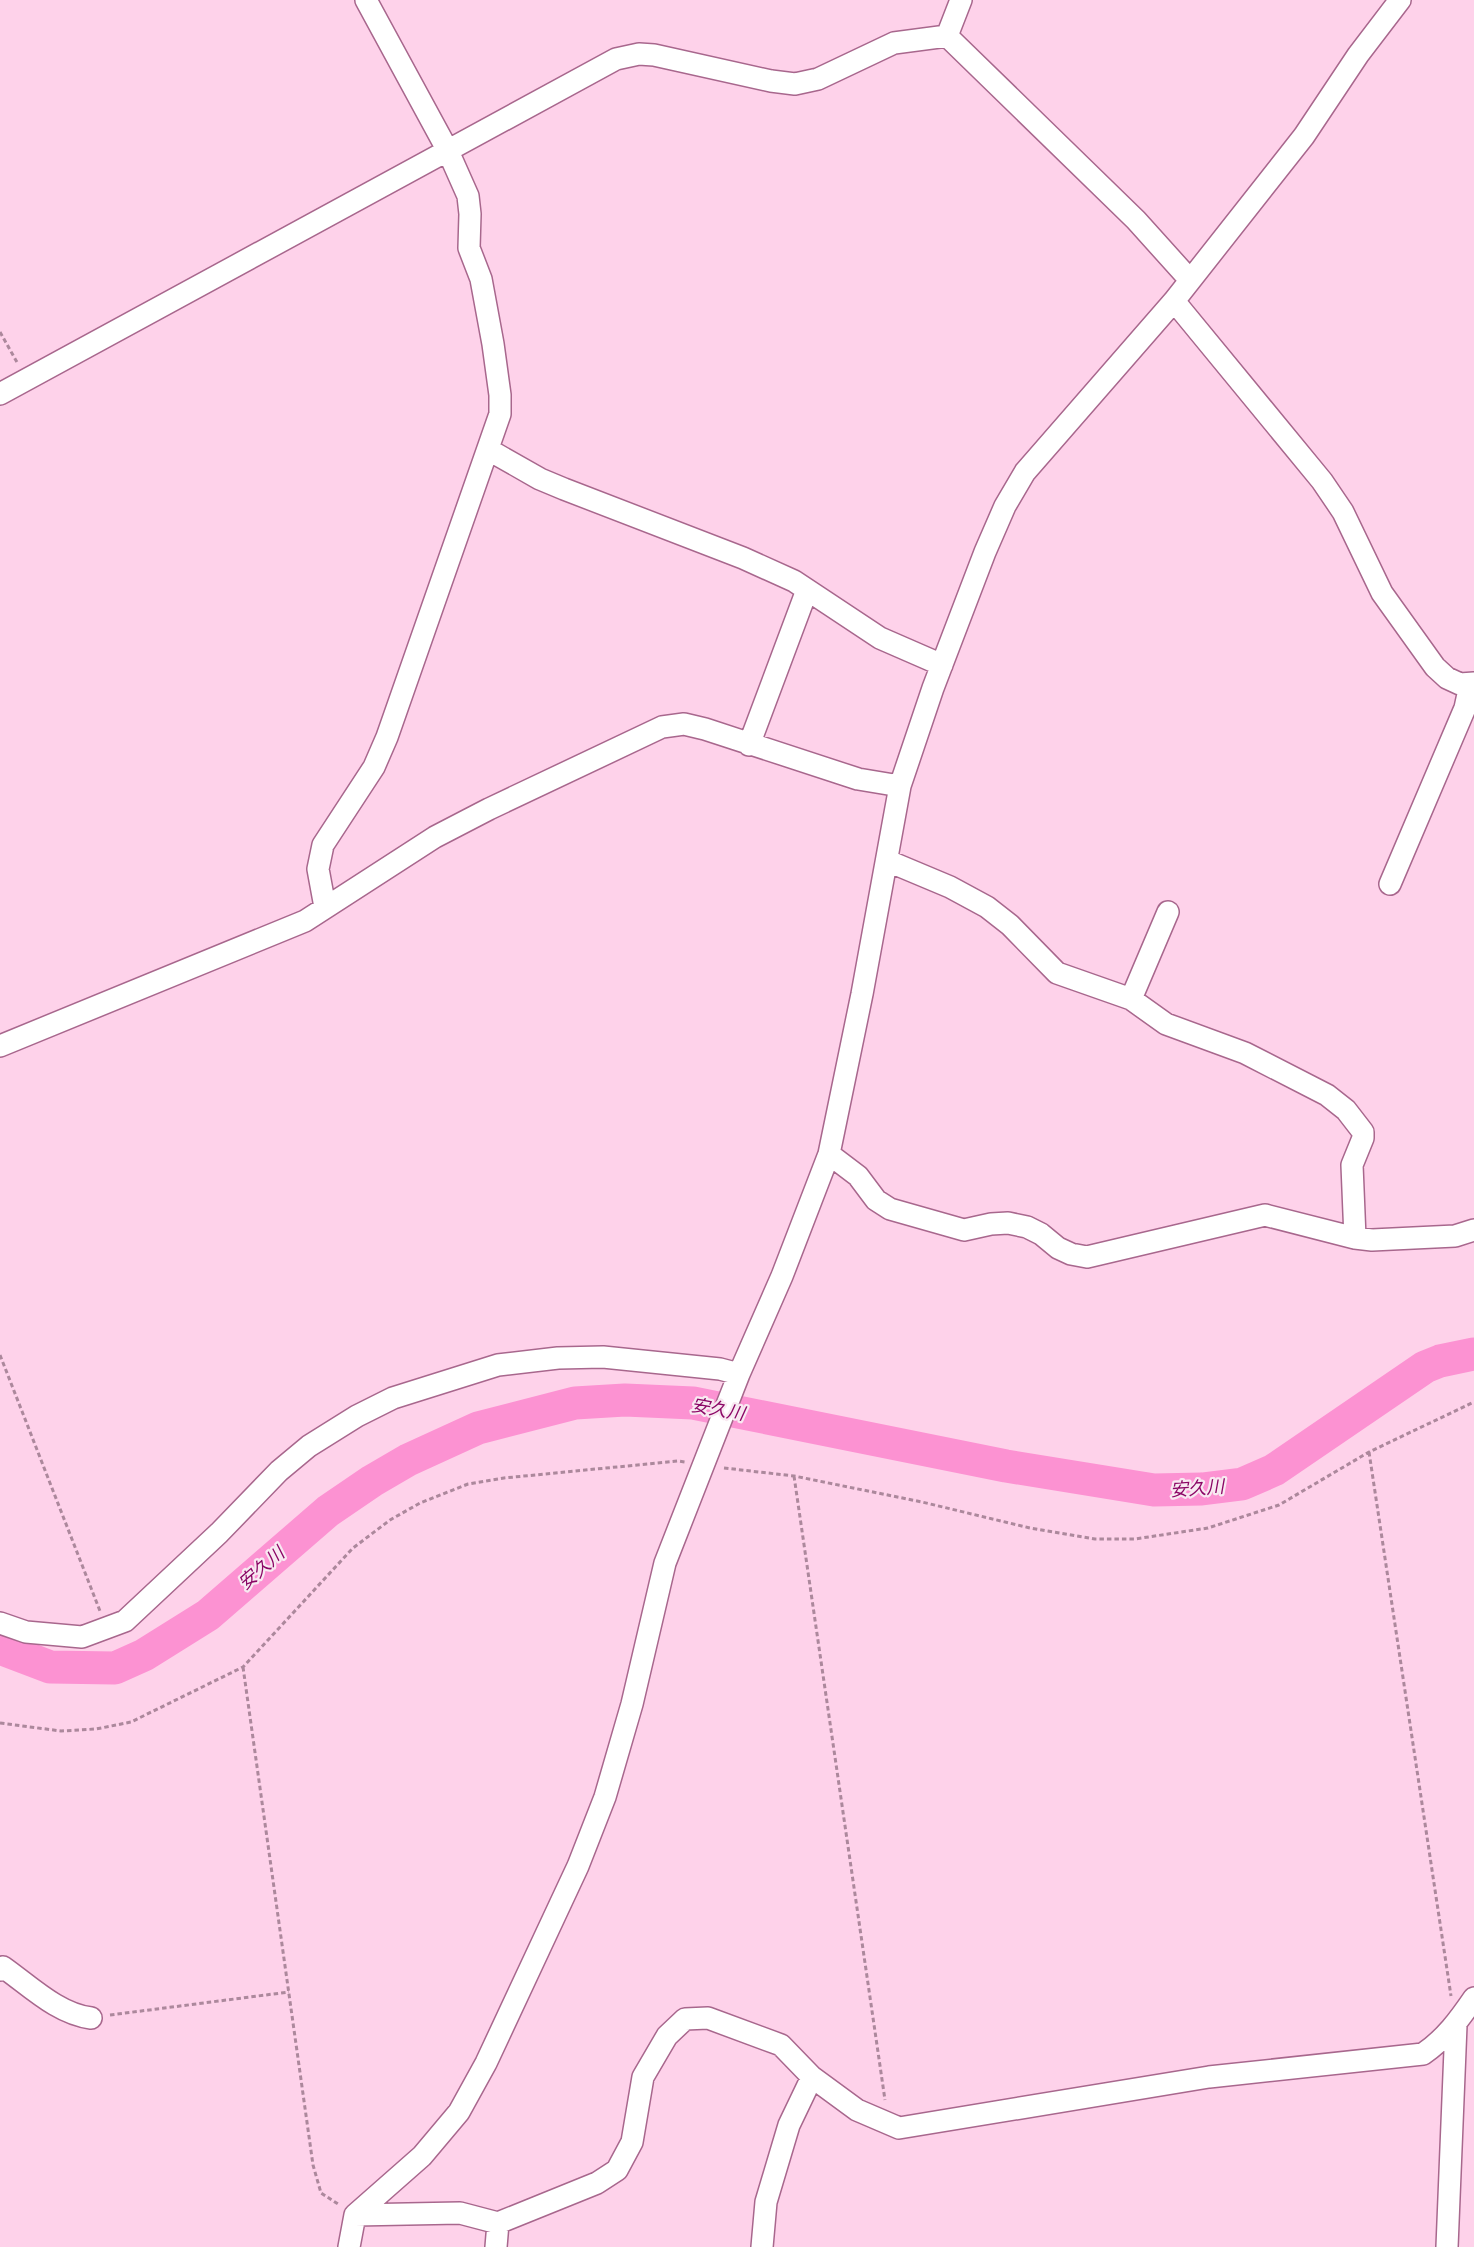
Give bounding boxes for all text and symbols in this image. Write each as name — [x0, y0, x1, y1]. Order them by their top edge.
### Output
water label: 安久川 — [689, 1392, 749, 1426]
water label: 安久川 — [1169, 1474, 1227, 1502]
water label: 安久川 — [232, 1540, 291, 1595]

